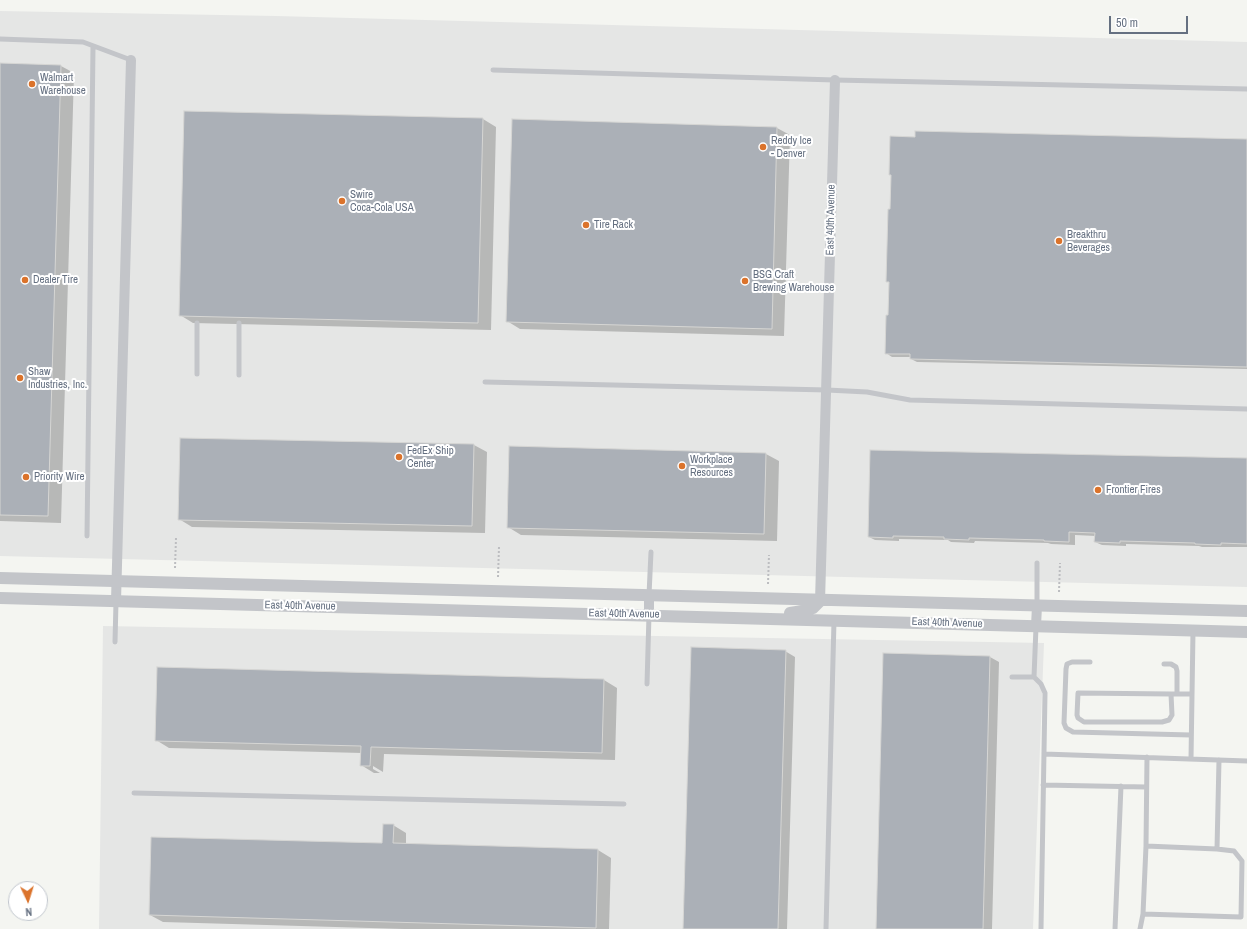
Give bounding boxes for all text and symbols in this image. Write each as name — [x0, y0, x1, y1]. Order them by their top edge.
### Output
scale bar — [1111, 8, 1190, 34]
text: 50 m — [1116, 15, 1138, 31]
place label: Walmart Warehouse — [40, 71, 86, 97]
marker: Walmart Warehouse — [27, 79, 37, 89]
place label: Reddy Ice - Denver — [771, 134, 812, 160]
marker: Reddy Ice - Denver — [758, 142, 768, 152]
street label: East 40th Avenue — [824, 184, 838, 256]
place label: Swire Coca-Cola USA — [350, 188, 414, 214]
marker: Swire Coca-Cola USA — [337, 196, 347, 206]
place label: Tire Rack — [594, 218, 633, 232]
marker: Tire Rack — [581, 220, 591, 230]
place label: Breakthru Beverages — [1067, 228, 1110, 254]
marker: Breakthru Beverages — [1054, 236, 1064, 246]
place label: BSG Craft Brewing Warehouse — [753, 268, 834, 294]
place label: Dealer Tire — [33, 273, 78, 287]
marker: Dealer Tire — [20, 275, 30, 285]
marker: BSG Craft Brewing Warehouse — [740, 276, 750, 286]
place label: Shaw Industries, Inc. — [28, 365, 87, 391]
marker: Shaw Industries, Inc. — [15, 373, 25, 383]
place label: FedEx Ship Center — [407, 444, 454, 470]
marker: FedEx Ship Center — [394, 452, 404, 462]
place label: Workplace Resources — [690, 453, 733, 479]
marker: Workplace Resources — [677, 461, 687, 471]
place label: Priority Wire — [34, 470, 85, 484]
marker: Priority Wire — [21, 472, 31, 482]
place label: Frontier Fires — [1106, 483, 1161, 497]
marker: Frontier Fires — [1093, 485, 1103, 495]
street label: East 40th Avenue — [264, 599, 336, 613]
street label: East 40th Avenue — [588, 607, 660, 621]
street label: East 40th Avenue — [911, 615, 983, 631]
north arrow — [8, 881, 48, 921]
text: N — [25, 905, 33, 919]

